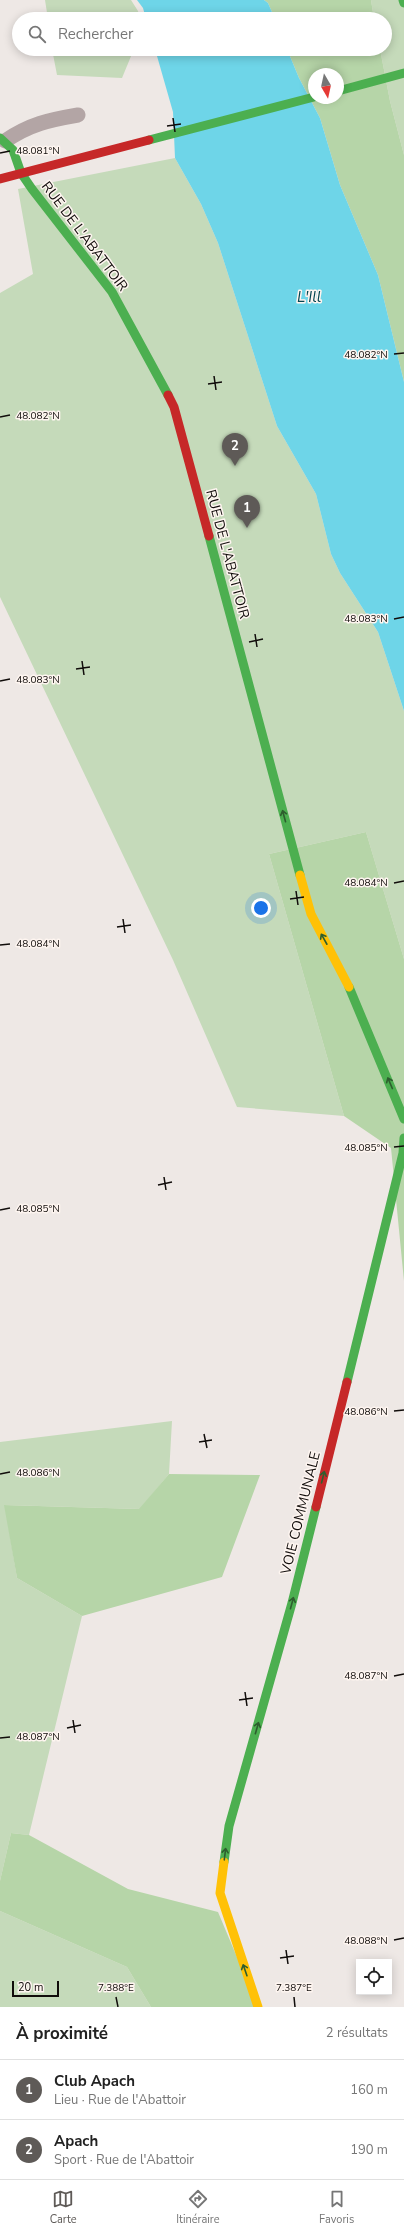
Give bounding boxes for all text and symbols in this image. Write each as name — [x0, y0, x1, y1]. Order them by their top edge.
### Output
search box — [12, 12, 392, 56]
icon: search — [26, 23, 48, 45]
text: Rechercher — [58, 24, 133, 44]
north arrow — [308, 68, 344, 104]
text: 48.081°N — [16, 144, 60, 158]
street label: RUE DE L'ABATTOIR — [37, 177, 132, 295]
water label: L'Ill — [297, 287, 321, 307]
text: 48.082°N — [344, 348, 388, 362]
text: 48.082°N — [16, 409, 60, 423]
pin: 2 — [222, 433, 248, 466]
street label: RUE DE L'ABATTOIR — [201, 487, 254, 621]
pin: 1 — [234, 495, 260, 528]
text: 48.083°N — [344, 612, 388, 626]
text: 48.083°N — [16, 673, 60, 687]
one-way arrow — [280, 809, 288, 822]
text: 48.084°N — [344, 876, 388, 890]
your location — [251, 898, 271, 918]
one-way arrow — [320, 933, 328, 945]
text: 48.084°N — [16, 937, 60, 951]
one-way arrow — [385, 1078, 393, 1090]
text: 48.085°N — [344, 1141, 388, 1155]
text: 48.085°N — [16, 1202, 60, 1216]
text: 48.086°N — [344, 1405, 388, 1419]
street label: VOIE COMMUNALE — [276, 1450, 325, 1577]
text: 48.086°N — [16, 1466, 60, 1480]
one-way arrow — [320, 1471, 328, 1484]
one-way arrow — [289, 1597, 296, 1610]
text: 48.087°N — [344, 1669, 388, 1683]
one-way arrow — [253, 1722, 261, 1735]
text: 48.087°N — [16, 1730, 60, 1744]
one-way arrow — [222, 1848, 229, 1861]
text: 48.088°N — [344, 1934, 388, 1948]
map controls — [356, 1959, 392, 1995]
button: locate — [356, 1959, 392, 1995]
one-way arrow — [241, 1965, 249, 1977]
scale bar — [12, 1979, 59, 1998]
text: 20 m — [18, 1980, 43, 1995]
text: 7.388°E — [98, 1981, 134, 1995]
text: 7.387°E — [276, 1981, 312, 1995]
text: À proximité — [16, 2022, 108, 2045]
text: 2 résultats — [326, 2024, 388, 2042]
text: Club Apach — [54, 2071, 135, 2091]
text: 1 — [25, 2081, 33, 2099]
text: 160 m — [350, 2081, 388, 2099]
text: Lieu · Rue de l'Abattoir — [54, 2091, 186, 2109]
text: Apach — [54, 2131, 98, 2151]
text: 2 — [25, 2141, 33, 2159]
text: 190 m — [350, 2141, 388, 2159]
text: Sport · Rue de l'Abattoir — [54, 2151, 194, 2169]
tab: Carte — [50, 2188, 77, 2227]
tab: Itinéraire — [176, 2188, 220, 2227]
tab: Favoris — [319, 2188, 354, 2227]

